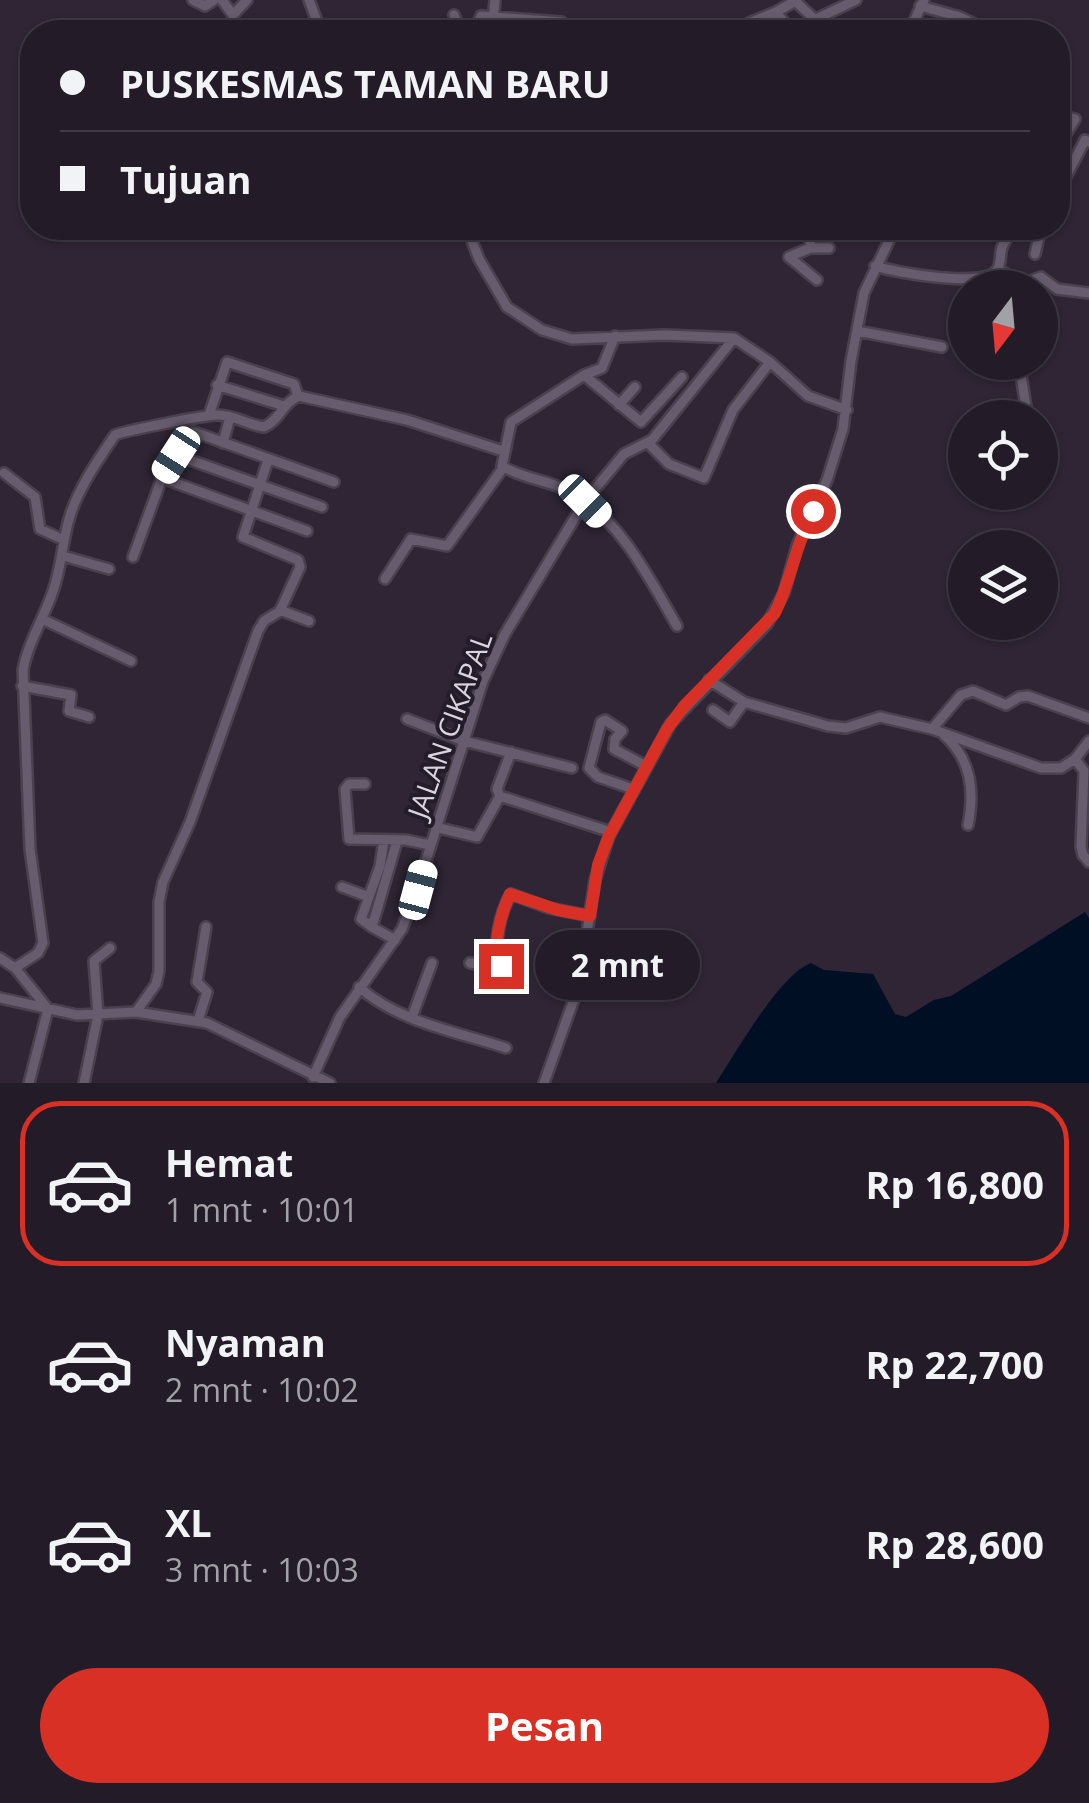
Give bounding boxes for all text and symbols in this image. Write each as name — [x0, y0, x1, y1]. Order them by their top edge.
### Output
text: PUSKESMAS TAMAN BARU — [120, 57, 610, 109]
text: Tujuan — [120, 153, 251, 205]
north arrow — [948, 270, 1058, 380]
map controls — [948, 270, 1058, 640]
button: locate — [948, 400, 1058, 510]
car — [147, 422, 205, 488]
car — [553, 469, 617, 533]
route start — [791, 489, 836, 534]
button: layers — [948, 530, 1058, 640]
street label: JALAN CIKAPAL — [397, 627, 500, 826]
car — [396, 857, 440, 923]
callout: 2 mnt — [536, 931, 701, 1001]
text: 2 mnt — [571, 943, 664, 986]
route end — [479, 944, 524, 989]
text: Hemat — [165, 1136, 293, 1188]
icon: car — [45, 1139, 135, 1229]
text: Rp 16,800 — [866, 1158, 1044, 1210]
text: 1 mnt · 10:01 — [165, 1188, 359, 1231]
text: Nyaman — [165, 1316, 326, 1368]
icon: car — [45, 1319, 135, 1409]
text: Rp 22,700 — [866, 1338, 1044, 1390]
text: 2 mnt · 10:02 — [165, 1368, 359, 1411]
text: XL — [165, 1496, 212, 1548]
icon: car — [45, 1499, 135, 1589]
text: Rp 28,600 — [866, 1518, 1044, 1570]
text: 3 mnt · 10:03 — [165, 1548, 359, 1591]
button: Pesan — [40, 1668, 1049, 1783]

